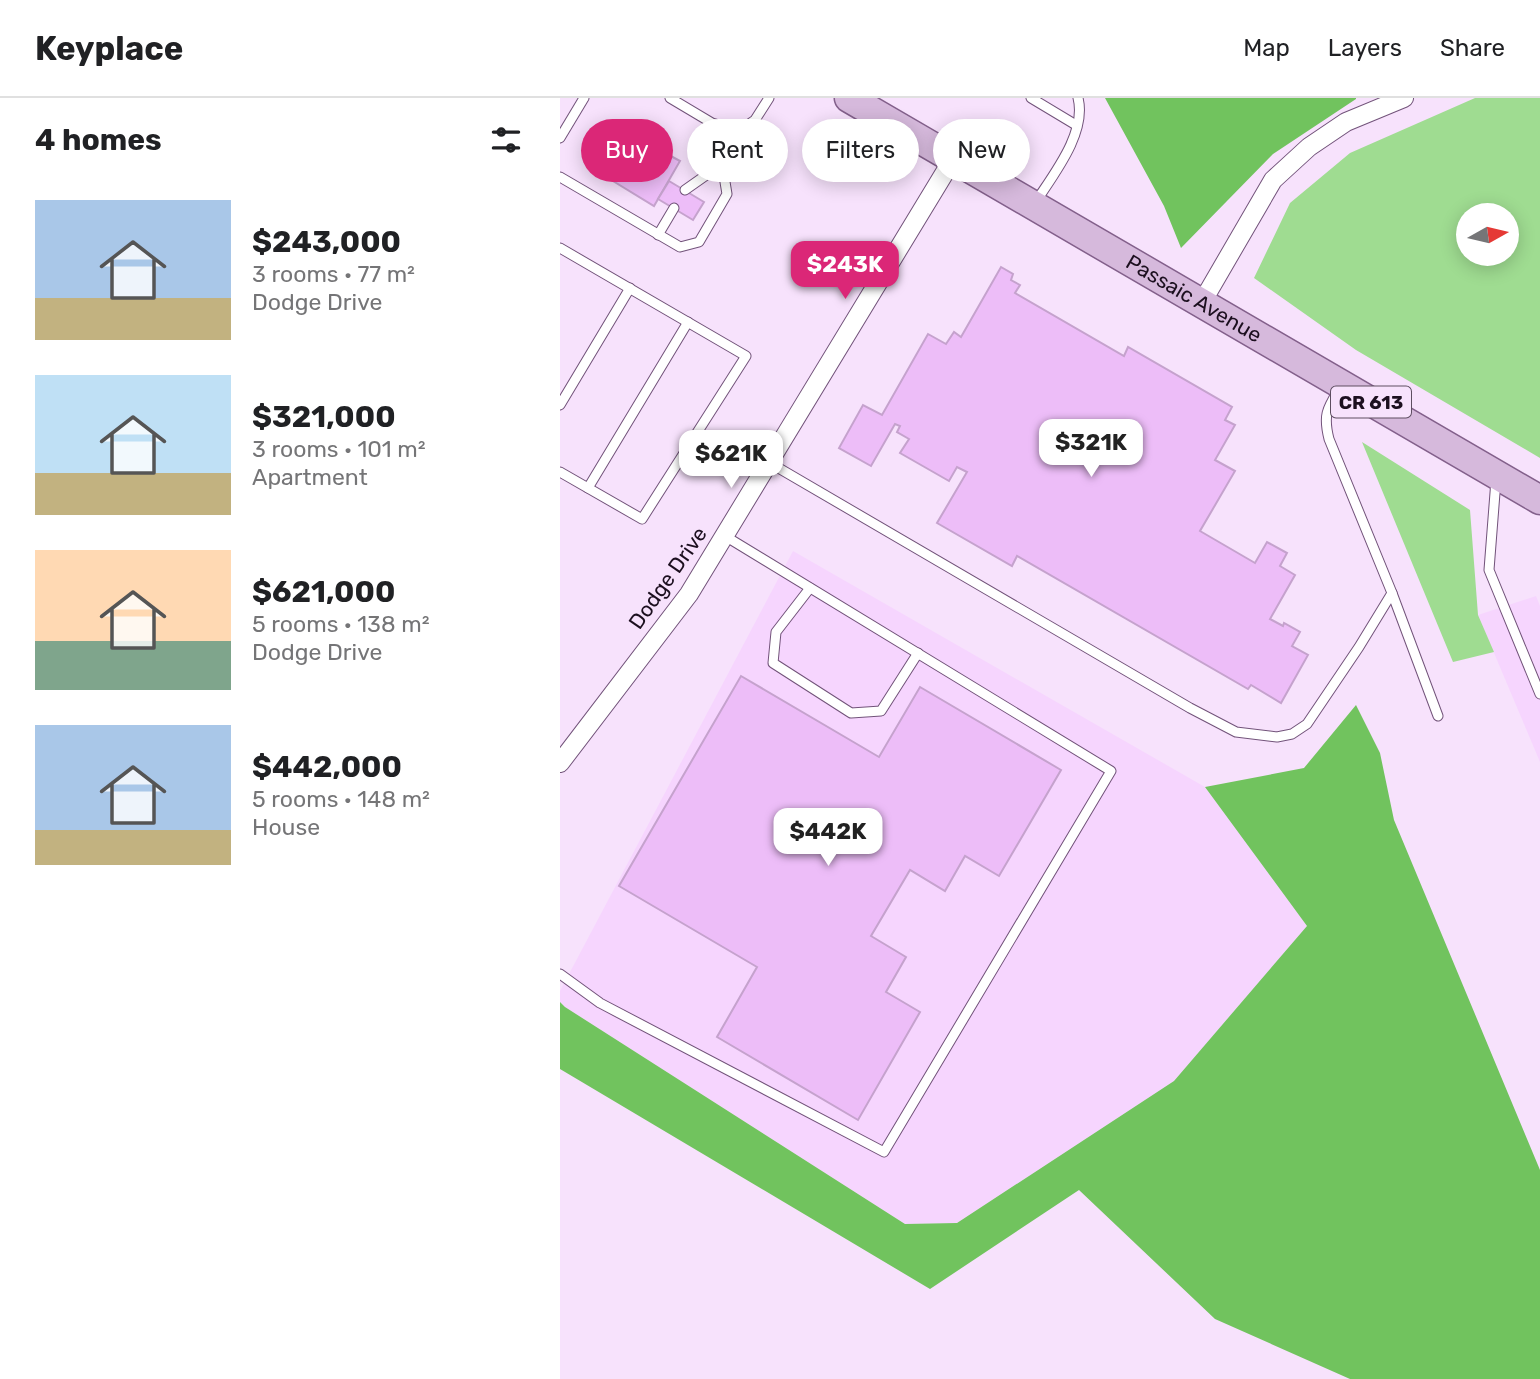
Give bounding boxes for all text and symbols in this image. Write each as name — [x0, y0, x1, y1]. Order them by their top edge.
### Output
text: Keyplace — [35, 29, 183, 68]
text: Map — [1243, 34, 1290, 62]
text: Layers — [1328, 34, 1402, 62]
text: Share — [1440, 34, 1505, 62]
chip: Buy — [581, 119, 673, 182]
chip: Rent — [687, 119, 788, 182]
chip: Filters — [802, 119, 919, 182]
chip: New — [933, 119, 1030, 182]
icon: filters — [487, 121, 525, 159]
text: 4 homes — [35, 122, 162, 158]
north arrow — [1456, 203, 1519, 266]
map controls — [1456, 203, 1519, 266]
text: $243,000 — [252, 224, 401, 260]
icon: home — [91, 228, 175, 312]
pin: $243K — [796, 242, 894, 301]
street label: Passaic Avenue — [1122, 249, 1266, 347]
text: $243K — [807, 250, 883, 278]
text: 3 rooms · 77 m² — [252, 260, 415, 288]
text: Dodge Drive — [252, 288, 382, 316]
road number: CR 613 — [1331, 386, 1411, 418]
text: $321,000 — [252, 399, 396, 435]
icon: home — [91, 403, 175, 487]
pin: $321K — [1042, 420, 1140, 479]
text: $321K — [1055, 428, 1127, 456]
pin: $621K — [682, 430, 780, 490]
text: 3 rooms · 101 m² — [252, 435, 426, 463]
text: $621K — [695, 439, 767, 467]
text: Apartment — [252, 463, 368, 491]
street label: Dodge Drive — [623, 522, 712, 634]
text: $621,000 — [252, 574, 395, 610]
icon: home — [91, 578, 175, 662]
text: 5 rooms · 138 m² — [252, 610, 429, 638]
text: Dodge Drive — [252, 638, 382, 666]
text: $442,000 — [252, 749, 402, 785]
icon: home — [91, 753, 175, 837]
text: 5 rooms · 148 m² — [252, 785, 430, 813]
pin: $442K — [779, 808, 877, 868]
text: House — [252, 813, 320, 841]
text: $442K — [790, 817, 866, 845]

